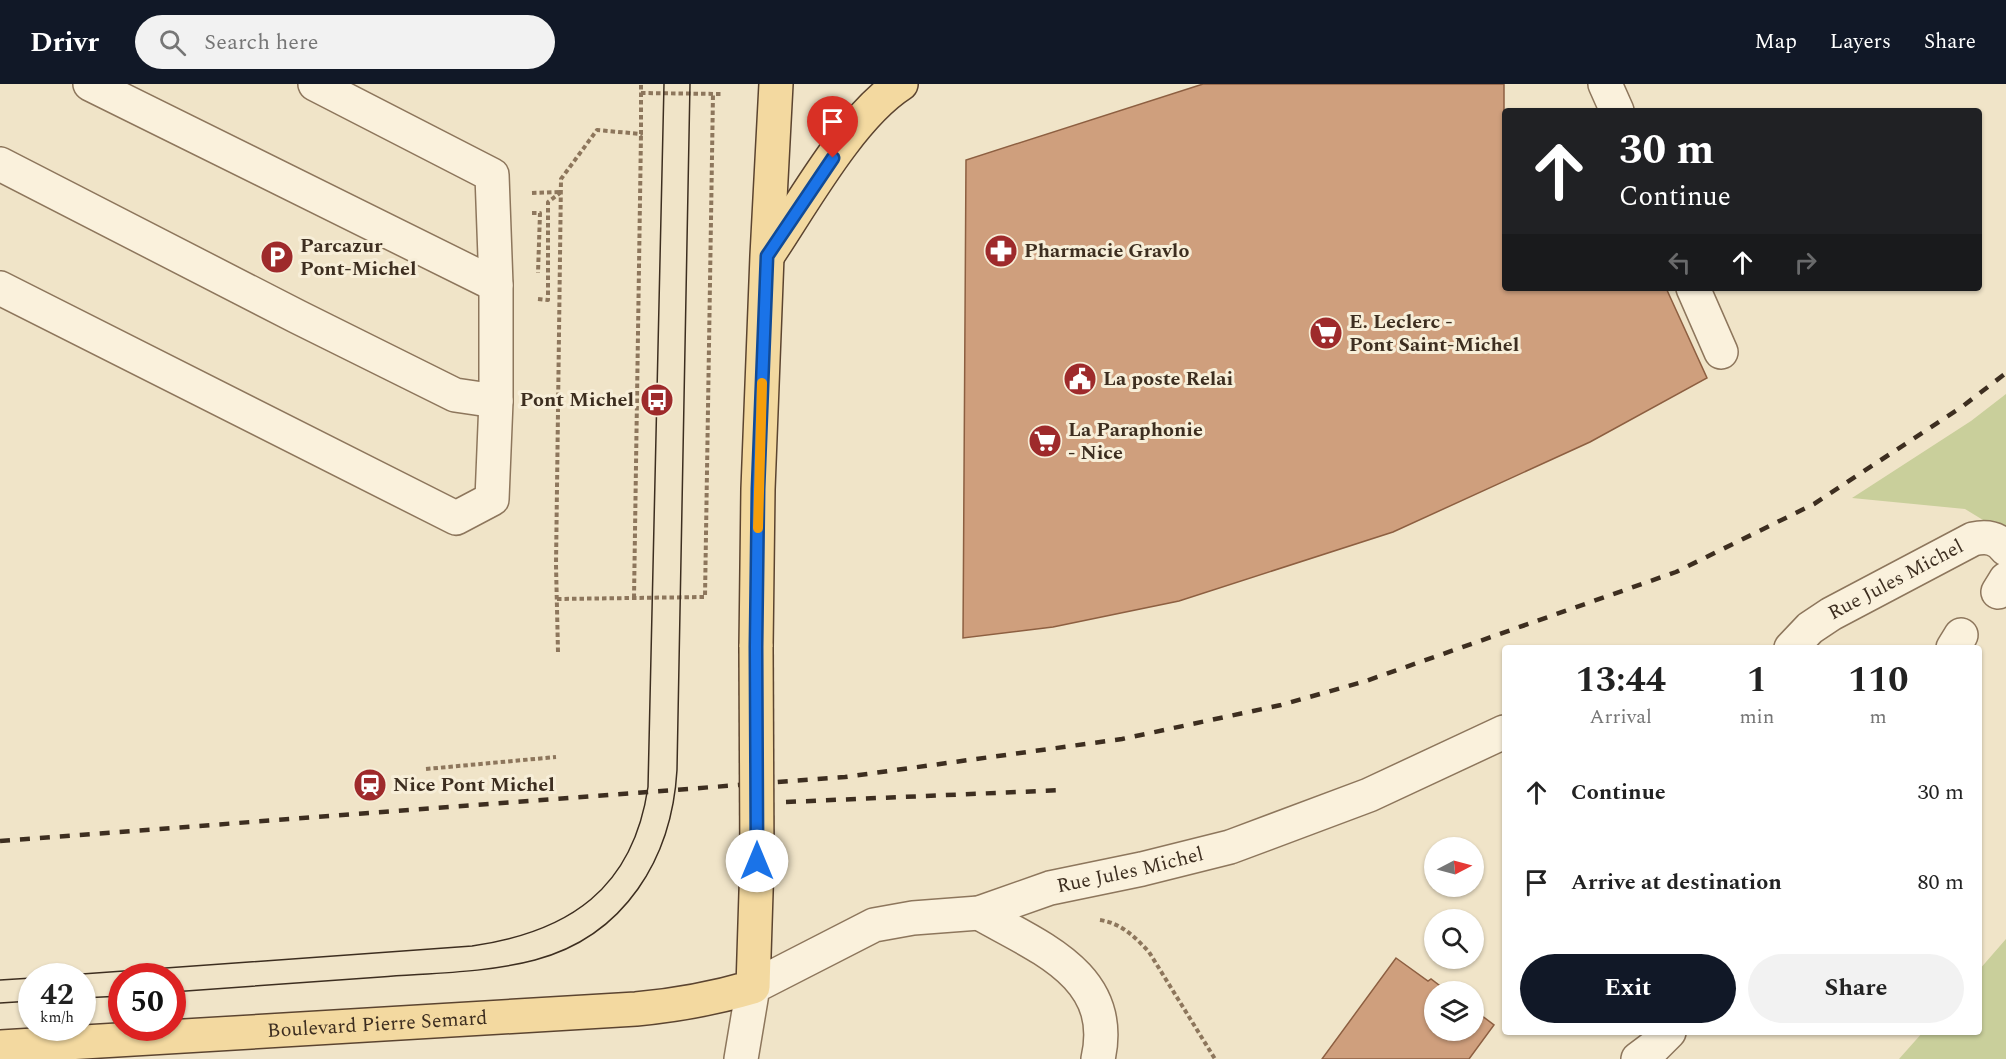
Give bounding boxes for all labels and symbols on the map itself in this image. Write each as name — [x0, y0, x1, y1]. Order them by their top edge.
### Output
pin — [807, 96, 858, 158]
place label: Parcazur Pont-Michel — [300, 231, 417, 284]
pharmacy icon: Pharmacie Gravlo — [983, 233, 1019, 269]
place label: Pharmacie Gravlo — [1024, 236, 1189, 266]
parking icon: Parcazur Pont-Michel — [259, 239, 295, 275]
place label: E. Leclerc - Pont Saint-Michel — [1349, 307, 1519, 360]
supermarket icon: E. Leclerc - Pont Saint-Michel — [1308, 315, 1344, 351]
public building icon: La poste Relai — [1062, 361, 1098, 397]
place label: La poste Relai — [1103, 364, 1233, 394]
bus stop icon: Pont Michel — [639, 382, 675, 418]
place label: Pont Michel — [520, 385, 634, 415]
place label: La Paraphonie - Nice — [1068, 415, 1203, 468]
supermarket icon: La Paraphonie - Nice — [1027, 423, 1063, 459]
street label: Rue Jules Michel — [1823, 532, 1969, 628]
station icon: Nice Pont Michel — [352, 767, 388, 803]
place label: Nice Pont Michel — [393, 770, 555, 800]
position arrow — [725, 829, 789, 893]
north arrow — [1424, 837, 1484, 897]
street label: Rue Jules Michel — [1054, 839, 1207, 901]
speed limit sign: 50 — [108, 963, 186, 1041]
street label: Boulevard Pierre Semard — [266, 1003, 488, 1046]

